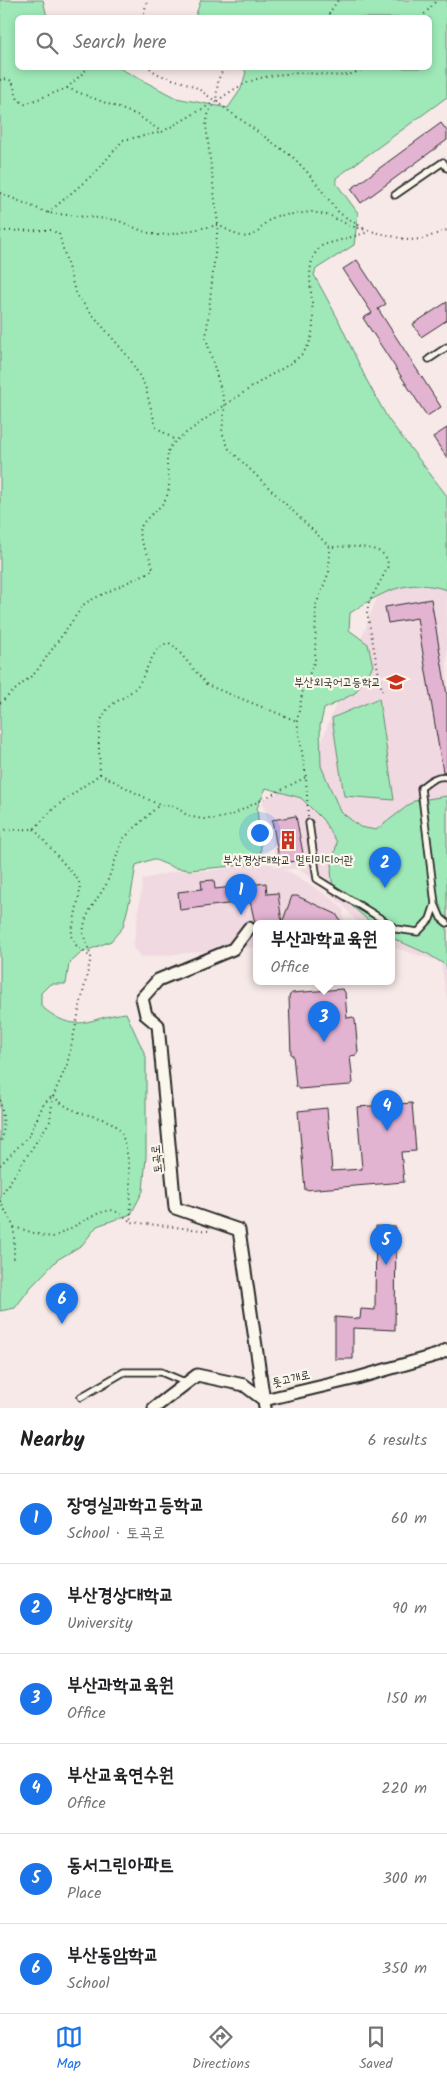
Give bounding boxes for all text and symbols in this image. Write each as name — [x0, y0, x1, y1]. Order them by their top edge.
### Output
search box — [15, 15, 432, 70]
text: Search here — [73, 28, 167, 58]
icon: search — [33, 29, 61, 57]
school or university icon: 부산외국어고등학교 — [385, 671, 407, 693]
place label: 부산외국어고등학교 — [294, 673, 381, 692]
your location — [247, 820, 273, 846]
building icon: 부산경상대학교 멀티미디어관 — [277, 829, 299, 851]
pin: 2 — [369, 847, 401, 888]
place label: 부산경상대학교 멀티미디어관 — [223, 851, 354, 870]
pin: 1 — [225, 874, 257, 915]
popup — [253, 920, 395, 985]
text: 부산과학교육원 — [270, 925, 378, 955]
text: Office — [270, 955, 309, 980]
pin: 3 — [308, 1001, 340, 1042]
pin: 4 — [371, 1090, 403, 1131]
street label: 토곡로 — [146, 1144, 168, 1174]
pin: 5 — [370, 1224, 402, 1265]
pin: 6 — [46, 1283, 78, 1324]
street label: 톳고개로 — [270, 1365, 312, 1393]
text: Nearby — [20, 1424, 85, 1457]
text: 6 results — [368, 1428, 427, 1453]
text: 장영실과학고등학교 — [67, 1491, 205, 1521]
text: 1 — [34, 1506, 38, 1531]
text: 60 m — [391, 1506, 427, 1531]
text: School · 토곡로 — [67, 1521, 165, 1546]
text: 부산경상대학교 — [67, 1581, 174, 1611]
text: 2 — [31, 1596, 41, 1621]
text: 90 m — [392, 1596, 427, 1621]
text: University — [67, 1611, 132, 1636]
text: 부산과학교육원 — [67, 1671, 174, 1701]
text: 3 — [32, 1686, 40, 1711]
text: 150 m — [386, 1686, 427, 1711]
text: Office — [67, 1701, 106, 1726]
text: 부산교육연수원 — [67, 1761, 174, 1791]
text: 4 — [32, 1776, 40, 1801]
text: 220 m — [381, 1776, 427, 1801]
text: Office — [67, 1791, 106, 1816]
text: 동서그린아파트 — [67, 1851, 174, 1881]
text: 5 — [32, 1866, 40, 1891]
text: 300 m — [383, 1866, 427, 1891]
text: Place — [67, 1881, 101, 1906]
text: 부산동암학교 — [67, 1941, 159, 1971]
text: 6 — [32, 1956, 40, 1981]
text: 350 m — [382, 1956, 427, 1981]
text: School — [67, 1971, 110, 1996]
tab: Map — [55, 2023, 83, 2075]
tab: Directions — [192, 2023, 250, 2075]
tab: Saved — [359, 2023, 392, 2075]

